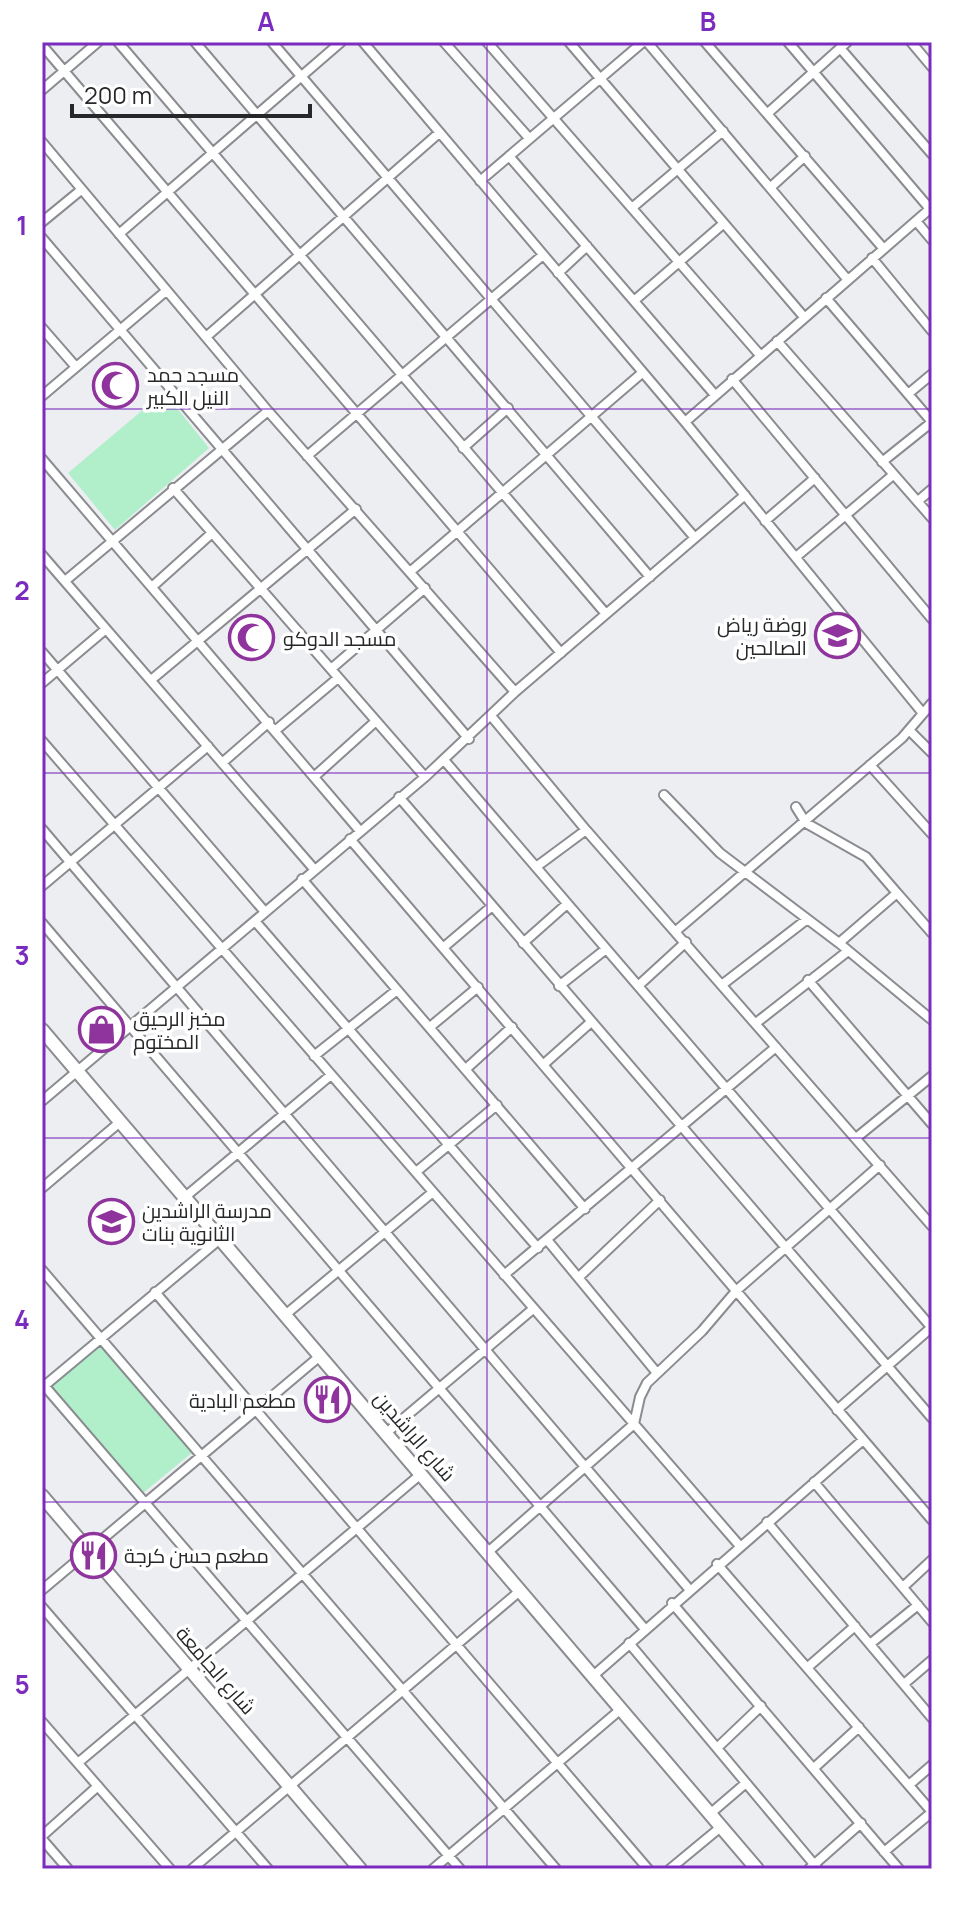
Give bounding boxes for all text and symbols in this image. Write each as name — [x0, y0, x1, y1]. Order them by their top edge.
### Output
text: A — [257, 3, 275, 39]
text: B — [700, 3, 716, 39]
scale bar — [72, 68, 310, 118]
text: 200 m — [84, 78, 152, 111]
text: 1 — [16, 207, 28, 243]
mosque icon: مسجد حمد النيل الكبير — [92, 361, 140, 409]
place label: مسجد حمد النيل الكبير — [146, 361, 239, 411]
text: 2 — [14, 572, 30, 608]
place label: روضة رياض الصالحين — [717, 611, 807, 661]
school or university icon: روضة رياض الصالحين — [814, 612, 862, 660]
mosque icon: مسجد الدوكو — [228, 614, 276, 662]
place label: مسجد الدوكو — [283, 625, 396, 652]
text: 3 — [14, 937, 30, 973]
place label: مخبز الرحيق المختوم — [133, 1005, 226, 1056]
shop icon: مخبز الرحيق المختوم — [78, 1006, 126, 1054]
school or university icon: مدرسة الراشدين الثانوية بنات — [87, 1197, 135, 1245]
place label: مدرسة الراشدين الثانوية بنات — [142, 1197, 272, 1247]
text: 4 — [14, 1301, 30, 1337]
restaurant icon: مطعم البادية — [303, 1376, 351, 1424]
street label: شارع الراشدين — [367, 1385, 462, 1488]
place label: مطعم البادية — [189, 1387, 296, 1415]
restaurant icon: مطعم حسن كرجة — [69, 1531, 117, 1579]
place label: مطعم حسن كرجة — [124, 1542, 269, 1570]
street label: شارع الجامعة — [169, 1620, 262, 1721]
text: 5 — [14, 1666, 30, 1702]

